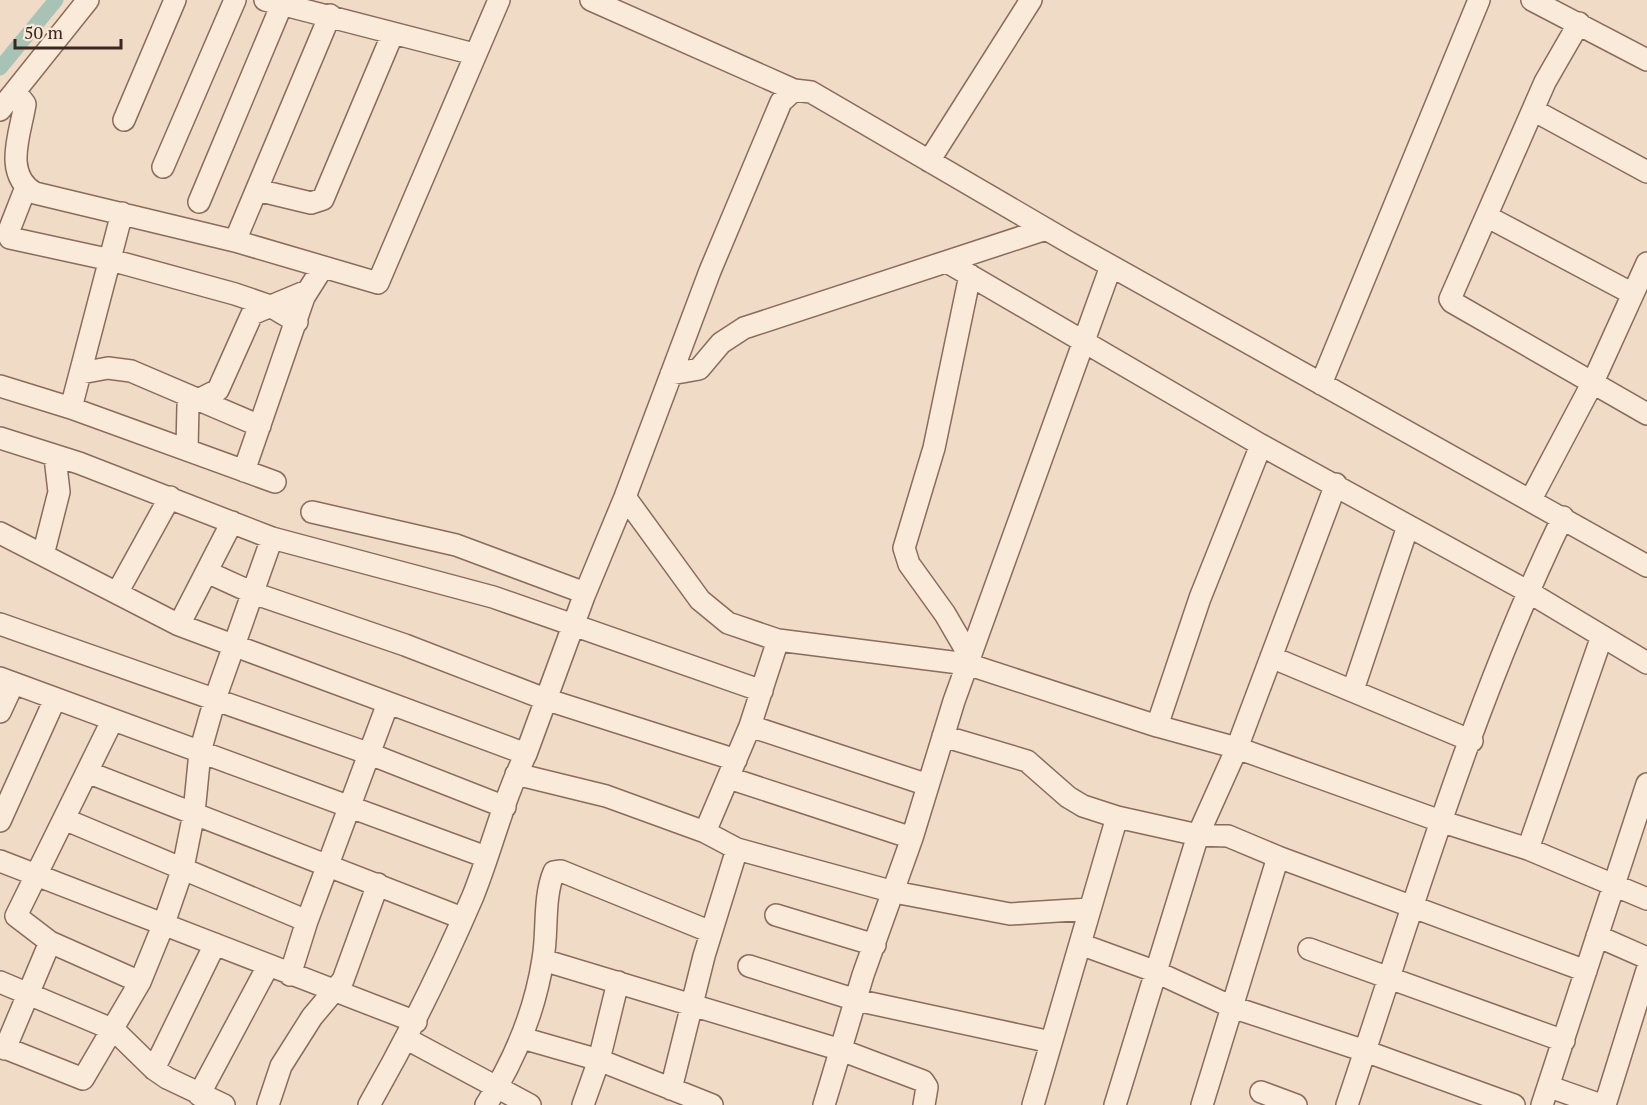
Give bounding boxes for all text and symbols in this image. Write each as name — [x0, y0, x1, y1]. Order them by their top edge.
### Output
scale bar — [15, 12, 122, 50]
text: 50 m — [24, 20, 64, 44]

